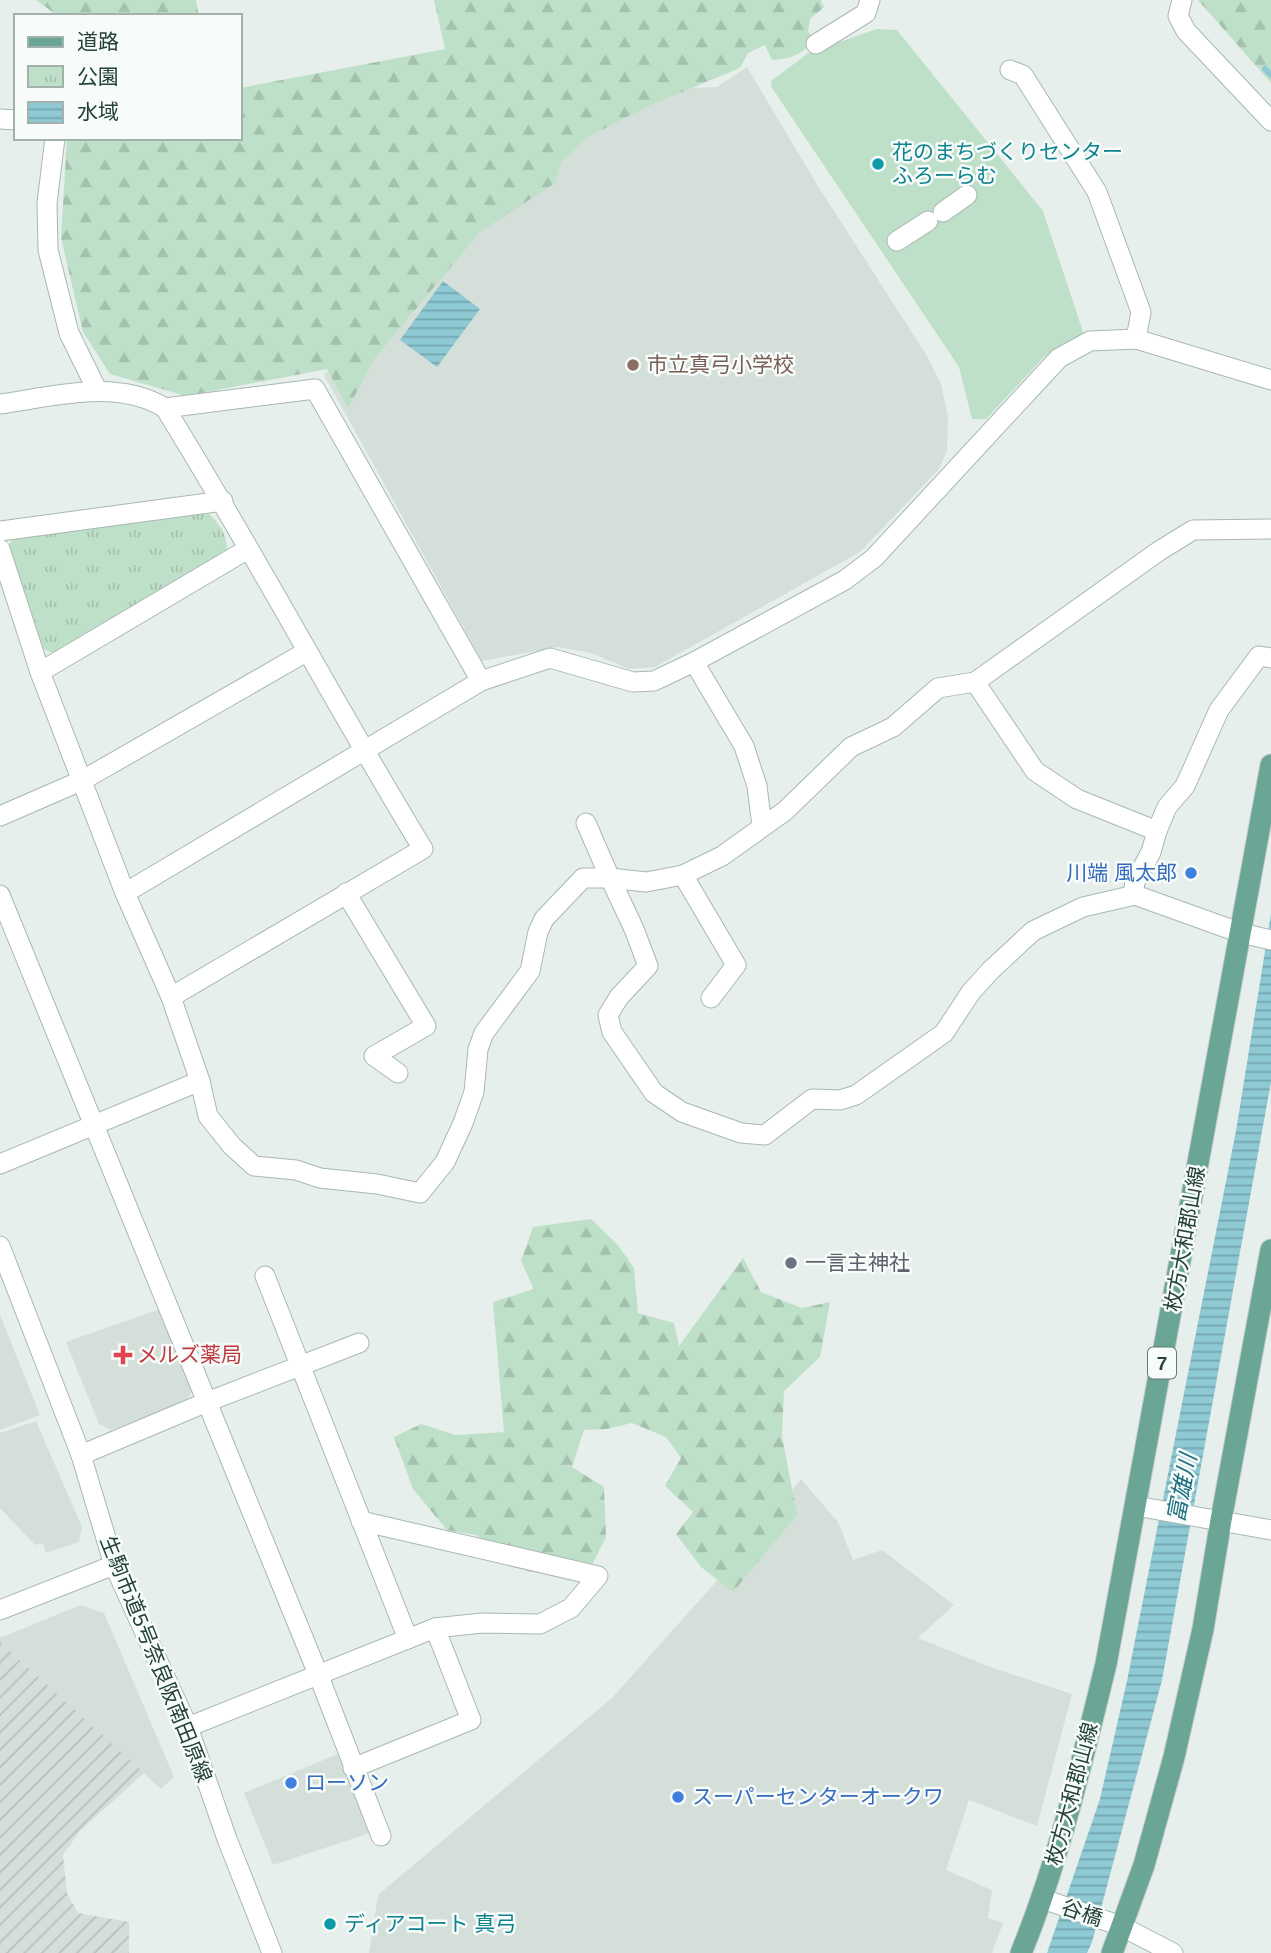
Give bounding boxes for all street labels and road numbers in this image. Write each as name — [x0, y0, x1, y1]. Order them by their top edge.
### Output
street label: 枚方大和郡山線 — [1160, 1165, 1209, 1313]
road number: 7 — [1148, 1348, 1176, 1378]
street label: 生駒市道5号奈良阪南田原線 — [96, 1532, 217, 1785]
street label: 枚方大和郡山線 — [1041, 1720, 1102, 1868]
street label: 谷橋 — [1059, 1895, 1106, 1930]

